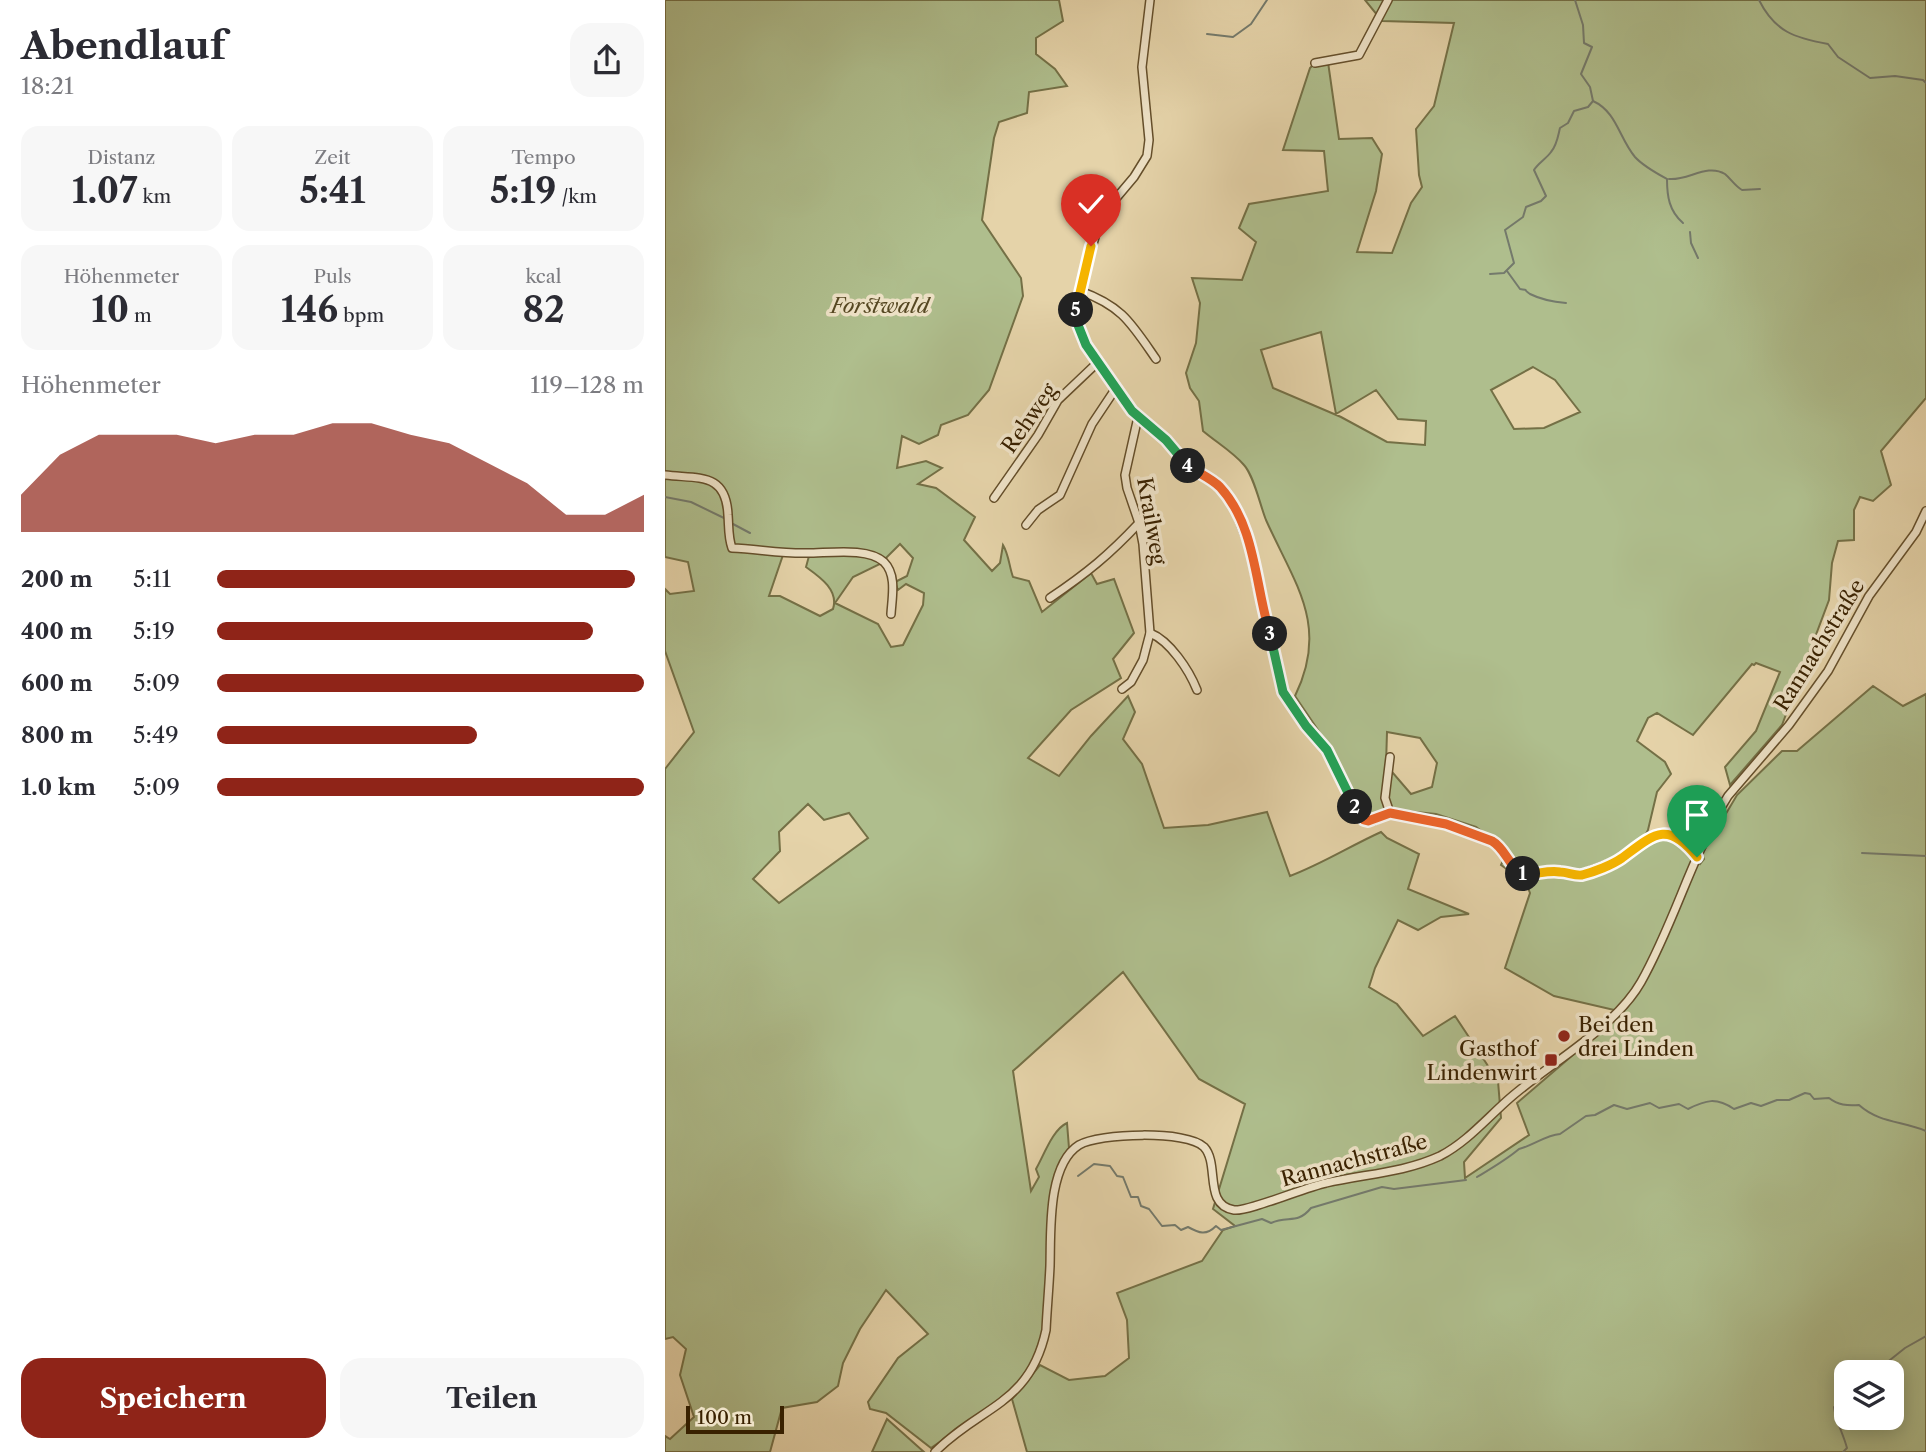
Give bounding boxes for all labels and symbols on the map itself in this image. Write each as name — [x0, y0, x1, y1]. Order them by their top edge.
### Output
pin — [1061, 174, 1121, 246]
pin: 5 — [1059, 292, 1093, 328]
park label: Forstwald — [829, 293, 932, 318]
street label: Rehweg — [996, 378, 1063, 458]
pin: 4 — [1170, 448, 1205, 484]
street label: Krailweg — [1132, 475, 1172, 568]
street label: Rannachstraße — [1768, 575, 1870, 715]
pin: 3 — [1253, 616, 1287, 652]
pin — [1667, 785, 1727, 857]
pin: 2 — [1337, 790, 1373, 824]
pin: 1 — [1505, 856, 1541, 892]
place label: Bei den drei Linden — [1578, 1012, 1694, 1061]
marker: Bei den drei Linden — [1556, 1028, 1572, 1044]
place label: Gasthof Lindenwirt — [1427, 1036, 1539, 1085]
marker: Gasthof Lindenwirt — [1543, 1052, 1559, 1068]
street label: Rannachstraße — [1278, 1128, 1430, 1192]
scale bar — [686, 1403, 784, 1435]

